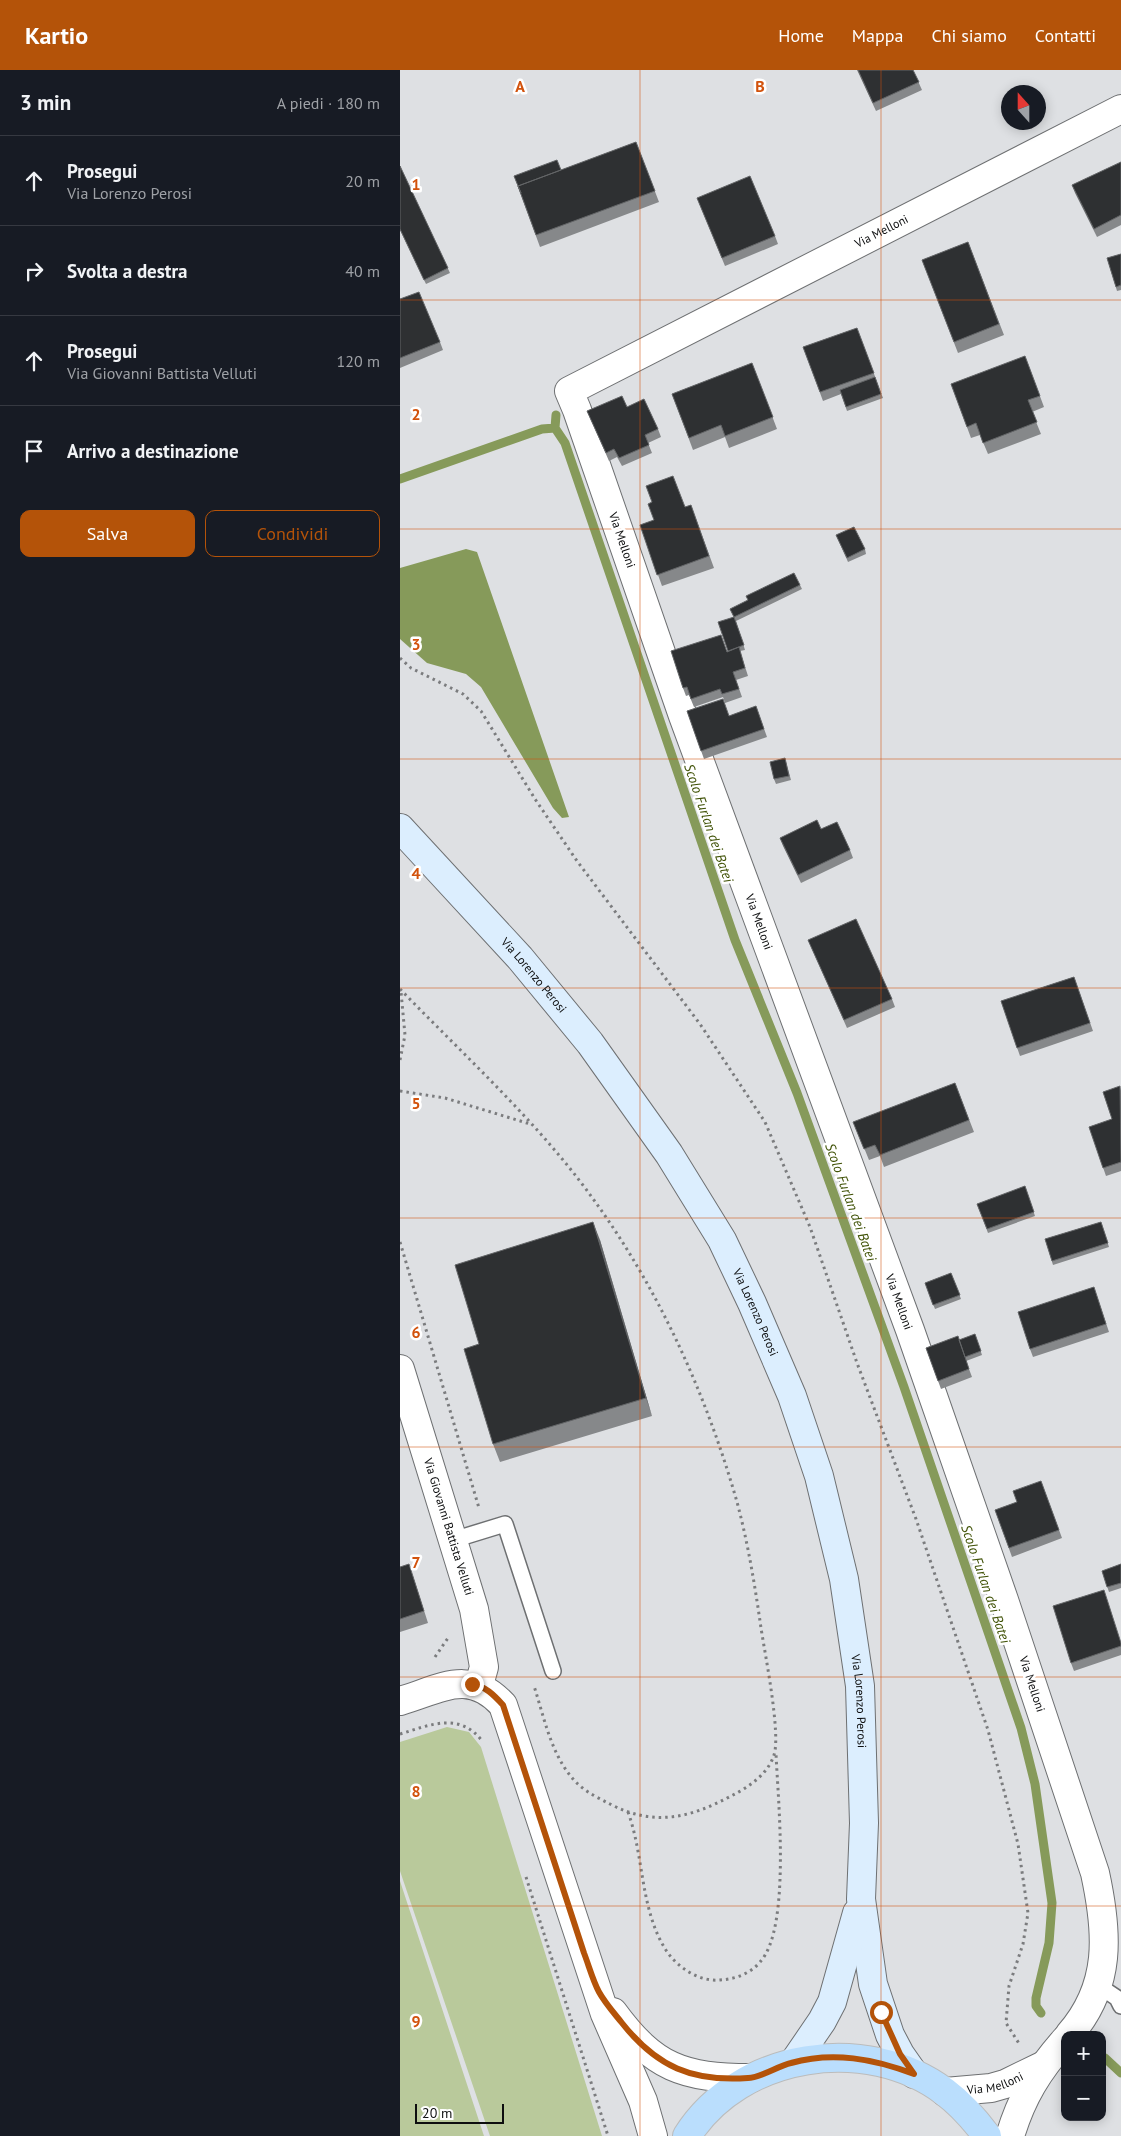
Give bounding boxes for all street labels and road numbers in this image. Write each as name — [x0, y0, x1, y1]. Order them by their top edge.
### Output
street label: Via Melloni — [851, 211, 911, 251]
street label: Via Melloni — [606, 509, 639, 570]
street label: Via Melloni — [742, 891, 776, 952]
street label: Via Lorenzo Perosi — [497, 934, 570, 1016]
street label: Via Lorenzo Perosi — [729, 1265, 782, 1358]
street label: Via Melloni — [882, 1271, 916, 1332]
street label: Via Giovanni Battista Velluti — [421, 1455, 477, 1597]
street label: Via Lorenzo Perosi — [848, 1652, 870, 1748]
street label: Via Melloni — [1016, 1653, 1049, 1714]
street label: Via Melloni — [965, 2068, 1025, 2097]

